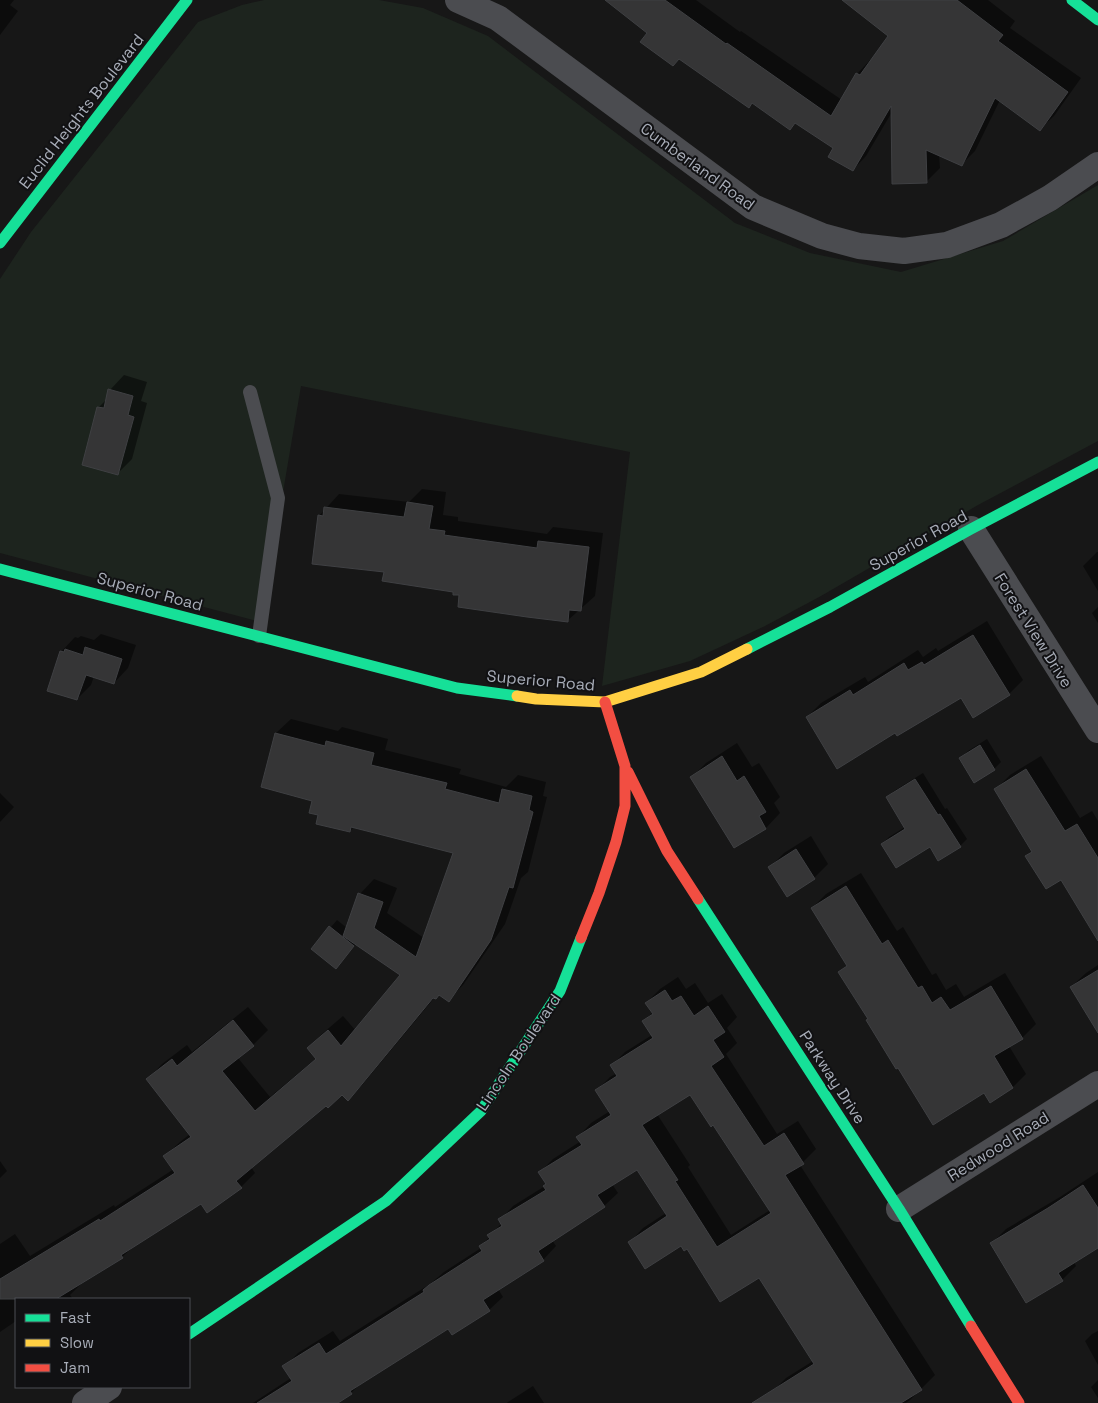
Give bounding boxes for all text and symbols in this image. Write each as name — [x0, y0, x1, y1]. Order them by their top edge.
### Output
street label: Euclid Heights Boulevard — [14, 30, 149, 193]
street label: Cumberland Road — [636, 118, 759, 215]
street label: Superior Road — [866, 505, 971, 576]
street label: Superior Road — [95, 567, 205, 616]
street label: Forest View Drive — [990, 569, 1077, 692]
street label: Superior Road — [486, 665, 596, 696]
street label: Lincoln Boulevard — [471, 990, 565, 1115]
street label: Parkway Drive — [795, 1027, 871, 1128]
street label: Redwood Road — [944, 1107, 1053, 1186]
legend — [15, 1298, 190, 1388]
text: Fast — [60, 1308, 91, 1327]
text: Slow — [60, 1333, 94, 1352]
text: Jam — [60, 1358, 90, 1377]

